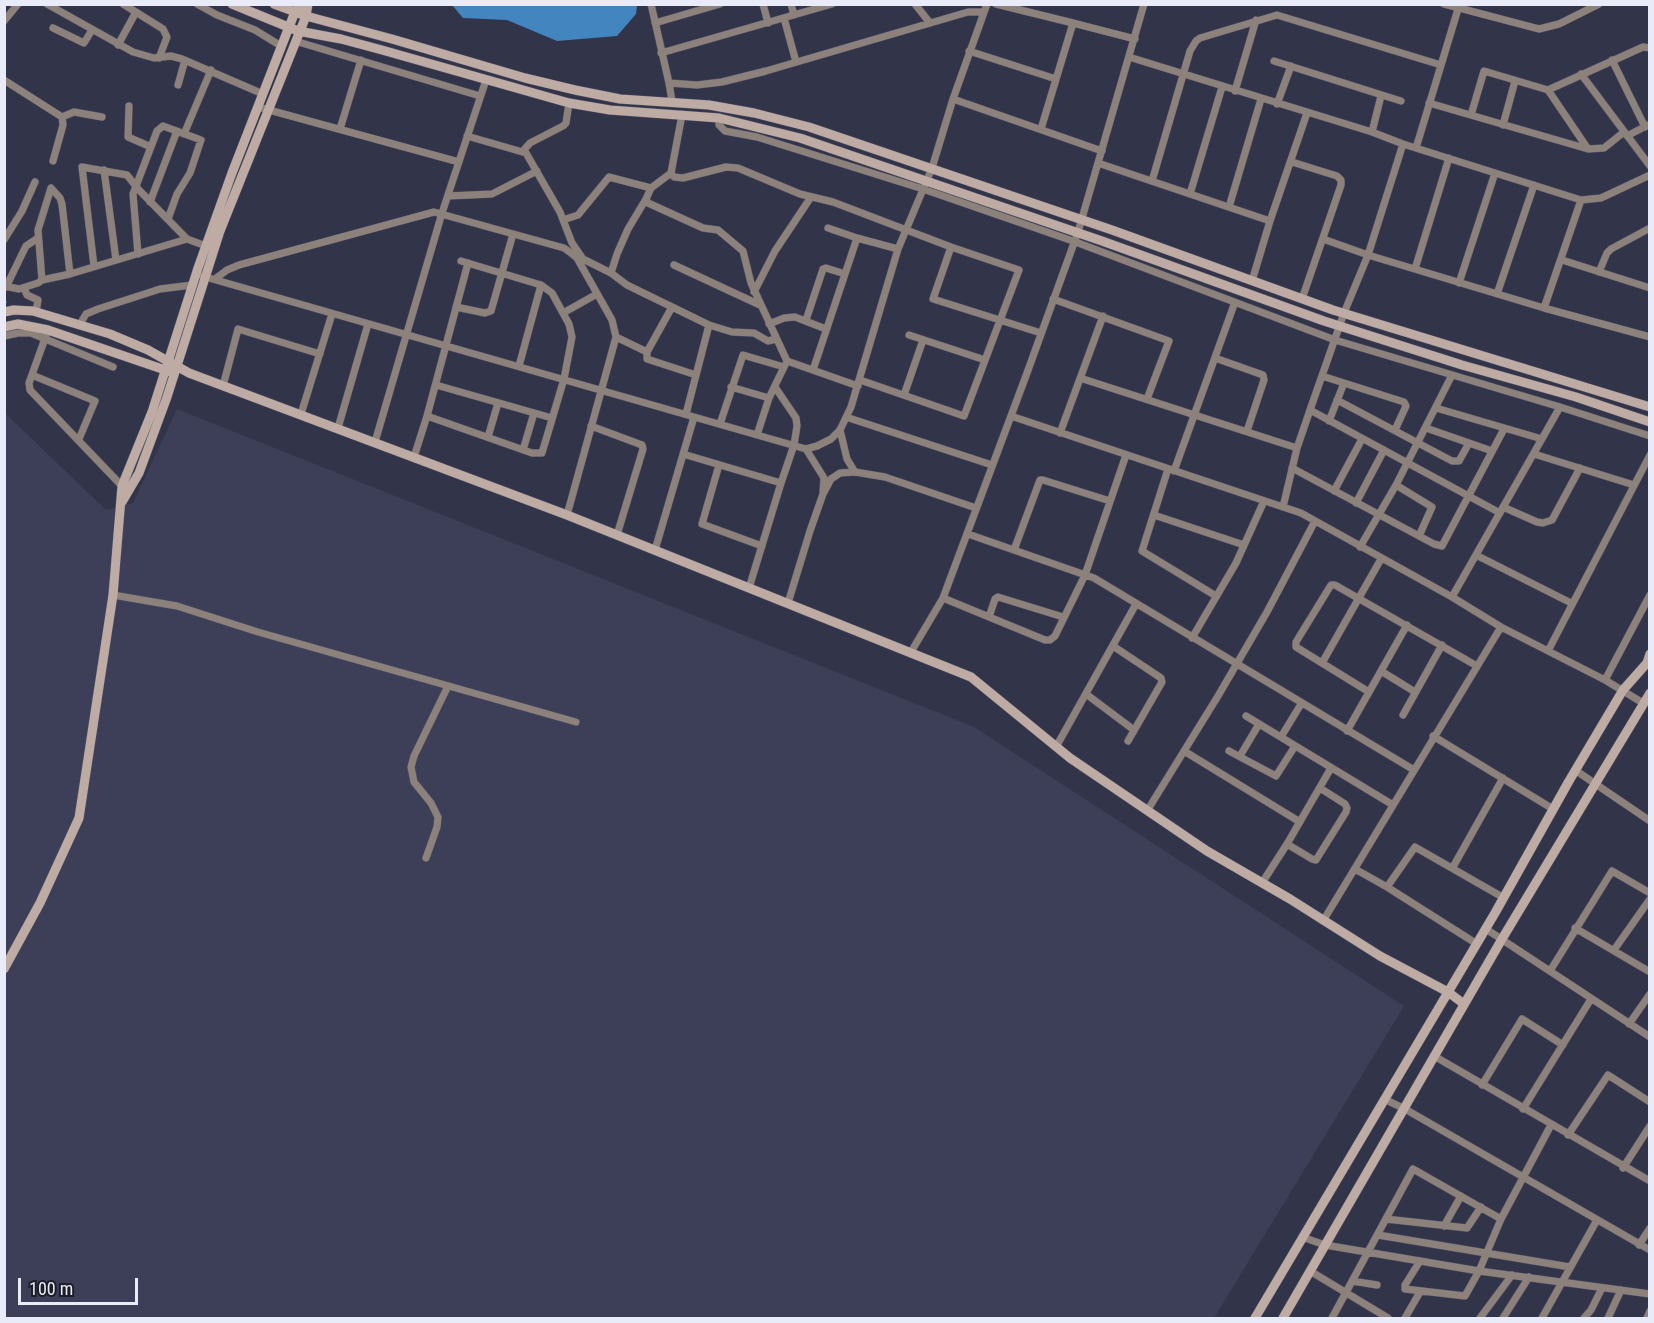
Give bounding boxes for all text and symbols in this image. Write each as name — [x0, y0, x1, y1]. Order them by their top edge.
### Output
scale bar — [21, 1266, 141, 1304]
text: 100 m — [29, 1278, 73, 1299]

